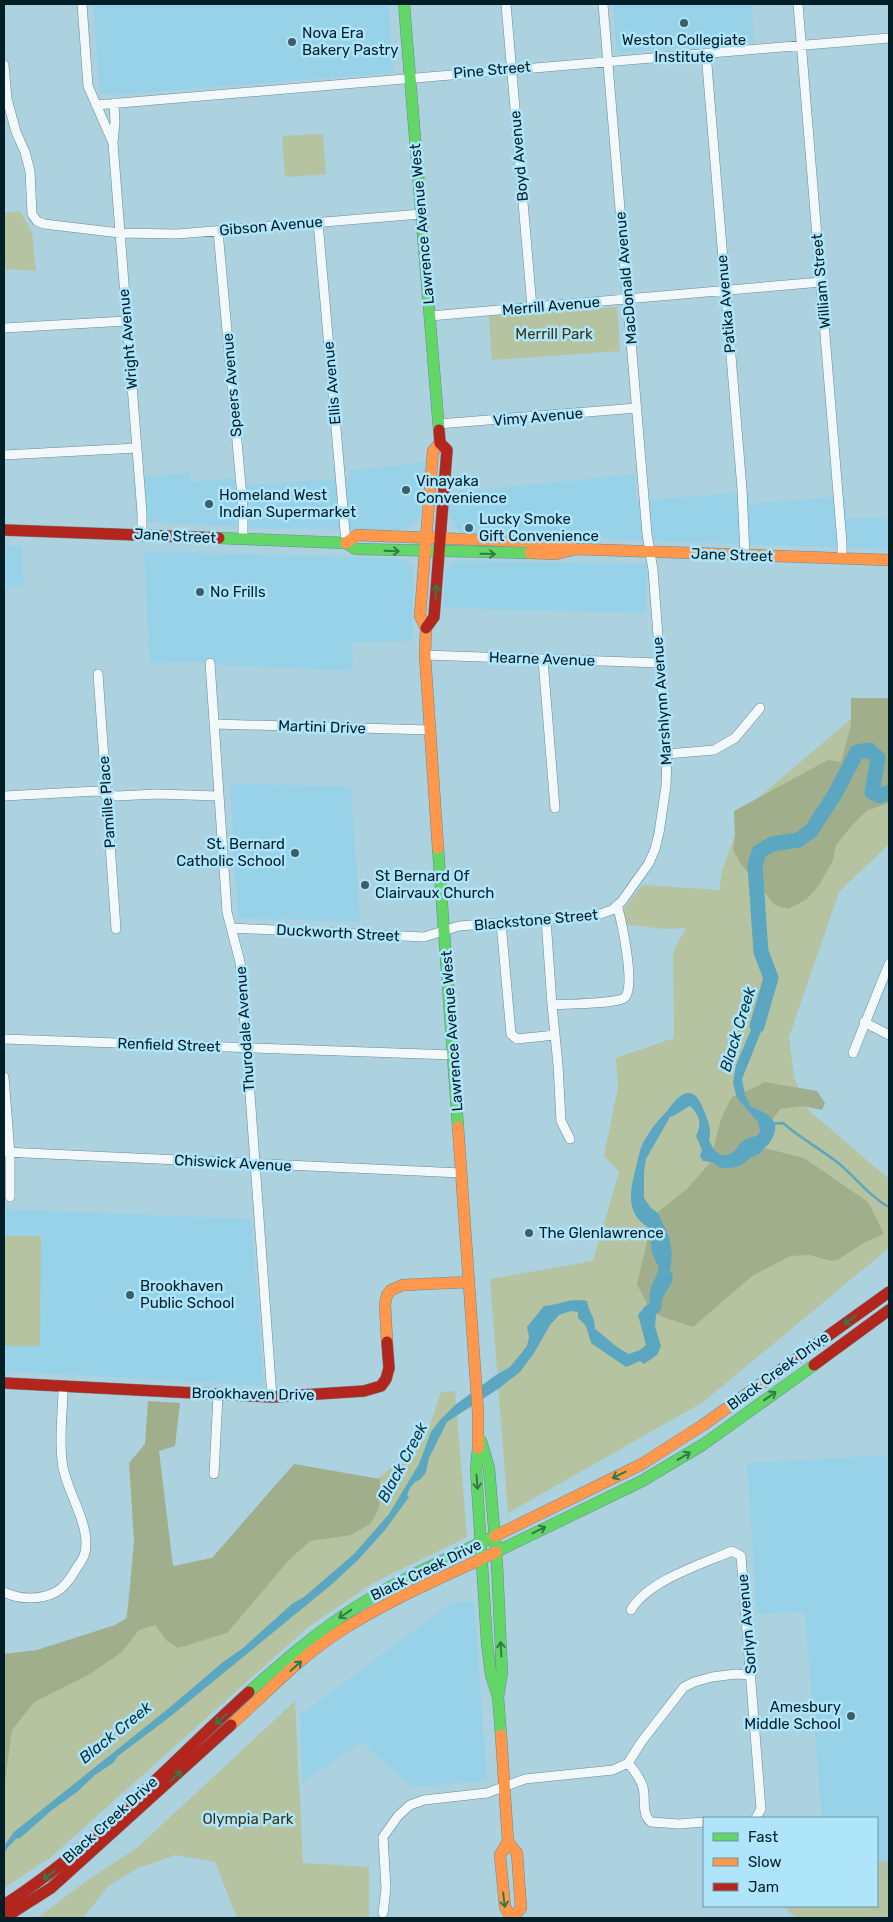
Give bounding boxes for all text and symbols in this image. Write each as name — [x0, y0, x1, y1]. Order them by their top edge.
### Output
marker: Weston Collegiate Institute — [678, 17, 690, 29]
place label: Nova Era Bakery Pastry — [302, 24, 399, 59]
place label: Weston Collegiate Institute — [622, 31, 746, 66]
marker: Nova Era Bakery Pastry — [286, 36, 298, 48]
street label: Pine Street — [452, 58, 532, 82]
street label: Boyd Avenue — [506, 110, 532, 202]
street label: Lawrence Avenue West — [406, 143, 438, 305]
street label: MacDonald Avenue — [611, 211, 641, 345]
street label: Gibson Avenue — [218, 213, 324, 239]
street label: William Street — [808, 233, 834, 329]
street label: Patika Avenue — [713, 254, 739, 354]
street label: Wright Avenue — [115, 288, 141, 390]
street label: Merrill Avenue — [501, 293, 601, 319]
park label: Merrill Park — [515, 325, 593, 343]
street label: Speers Avenue — [218, 332, 246, 438]
street label: Ellis Avenue — [319, 341, 345, 425]
street label: Vimy Avenue — [492, 404, 584, 430]
place label: Vinayaka Convenience — [416, 472, 507, 507]
marker: Vinayaka Convenience — [400, 484, 412, 496]
place label: Homeland West Indian Supermarket — [219, 486, 356, 521]
marker: Homeland West Indian Supermarket — [203, 498, 215, 510]
place label: Lucky Smoke Gift Convenience — [479, 510, 599, 545]
marker: Lucky Smoke Gift Convenience — [463, 522, 475, 534]
street label: Jane Street — [133, 525, 217, 547]
street label: Jane Street — [691, 545, 774, 565]
one-way arrow — [384, 546, 400, 555]
one-way arrow — [480, 549, 496, 558]
place label: No Frills — [210, 583, 266, 601]
one-way arrow — [431, 584, 440, 600]
marker: No Frills — [194, 586, 206, 598]
street label: Marshlynn Avenue — [649, 636, 675, 766]
street label: Hearne Avenue — [489, 648, 595, 670]
street label: Martini Drive — [278, 716, 366, 738]
street label: Pamille Place — [95, 755, 119, 849]
place label: St. Bernard Catholic School — [176, 835, 285, 870]
marker: St. Bernard Catholic School — [289, 847, 301, 859]
place label: St Bernard Of Clairvaux Church — [375, 867, 494, 902]
marker: St Bernard Of Clairvaux Church — [359, 879, 371, 891]
street label: Blackstone Street — [473, 906, 599, 934]
street label: Duckworth Street — [276, 921, 400, 945]
street label: Lawrence Avenue West — [437, 950, 467, 1112]
street label: Thurodale Avenue — [232, 966, 258, 1092]
water label: Black Creek — [716, 984, 760, 1074]
street label: Renfield Street — [117, 1034, 221, 1056]
street label: Chiswick Avenue — [174, 1151, 292, 1175]
place label: The Glenlawrence — [539, 1224, 664, 1242]
marker: The Glenlawrence — [523, 1227, 535, 1239]
place label: Brookhaven Public School — [140, 1277, 234, 1312]
marker: Brookhaven Public School — [124, 1289, 136, 1301]
one-way arrow — [843, 1315, 857, 1325]
street label: Black Creek Drive — [724, 1328, 832, 1414]
street label: Brookhaven Drive — [191, 1384, 315, 1404]
one-way arrow — [763, 1391, 777, 1401]
water label: Black Creek — [373, 1418, 432, 1505]
one-way arrow — [676, 1450, 690, 1460]
one-way arrow — [612, 1471, 627, 1480]
one-way arrow — [472, 1474, 481, 1490]
one-way arrow — [532, 1525, 547, 1535]
street label: Black Creek Drive — [368, 1535, 484, 1605]
street label: Sorlyn Avenue — [734, 1573, 760, 1675]
one-way arrow — [338, 1609, 352, 1620]
one-way arrow — [497, 1641, 506, 1657]
one-way arrow — [290, 1660, 303, 1672]
water label: Black Creek — [75, 1697, 156, 1767]
place label: Amesbury Middle School — [744, 1698, 841, 1733]
marker: Amesbury Middle School — [845, 1710, 857, 1722]
one-way arrow — [214, 1713, 227, 1725]
one-way arrow — [170, 1770, 183, 1782]
street label: Black Creek Drive — [59, 1773, 161, 1867]
park label: Olympia Park — [202, 1810, 294, 1828]
legend — [703, 1817, 878, 1907]
text: Fast — [748, 1828, 778, 1846]
text: Slow — [748, 1853, 781, 1871]
one-way arrow — [42, 1869, 55, 1880]
text: Jam — [748, 1878, 779, 1896]
one-way arrow — [499, 1891, 509, 1907]

